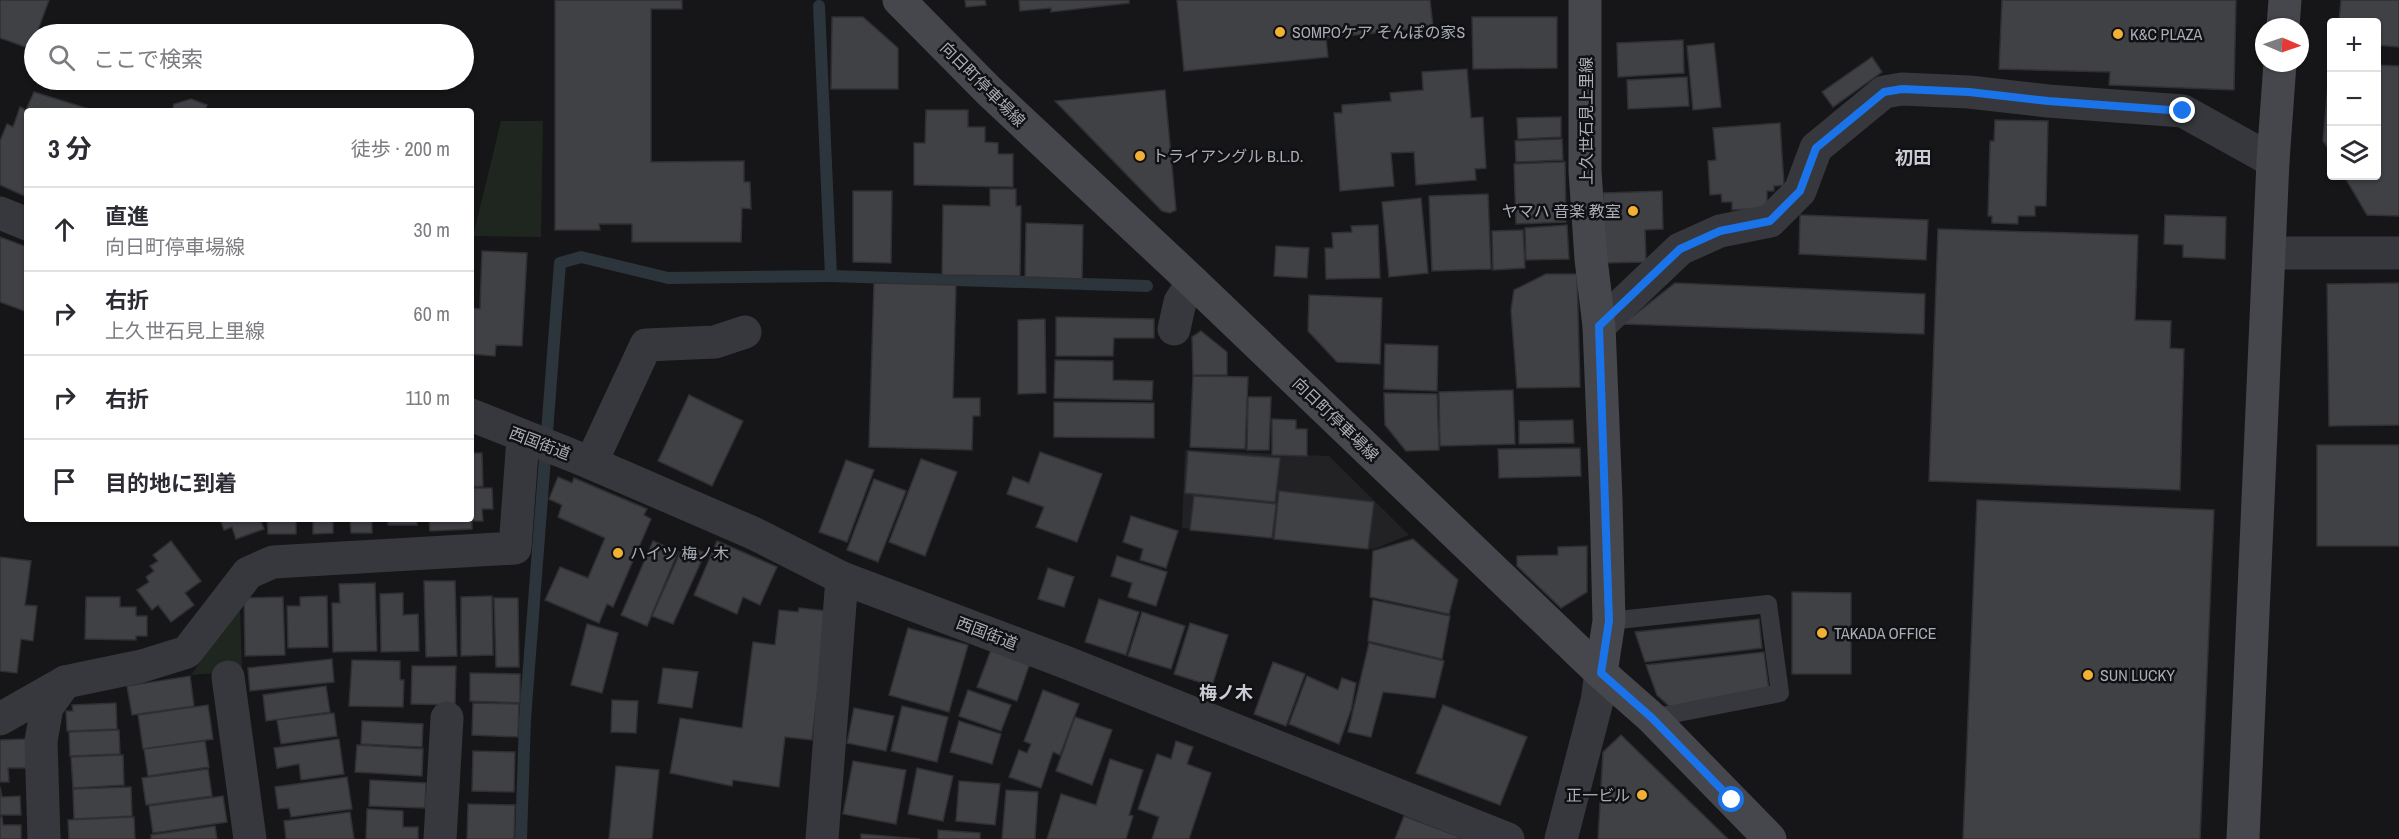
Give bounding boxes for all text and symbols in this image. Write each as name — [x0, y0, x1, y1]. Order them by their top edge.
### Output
north arrow — [2255, 18, 2309, 72]
map controls — [2327, 18, 2381, 180]
button: + — [2327, 18, 2381, 72]
place label: SOMPOケア そんぽの家S — [1292, 21, 1465, 43]
place label: K&C PLAZA — [2130, 23, 2202, 45]
search box — [24, 24, 474, 90]
marker: SOMPOケア そんぽの家S — [1273, 25, 1287, 39]
marker: K&C PLAZA — [2111, 27, 2125, 41]
street label: 向日町停車場線 — [936, 37, 1030, 131]
icon: search — [45, 41, 78, 74]
text: ここで検索 — [93, 44, 203, 74]
street label: 上久世石見上里線 — [1575, 57, 1597, 185]
button: − — [2327, 72, 2381, 126]
route end — [2169, 97, 2195, 123]
button: layers — [2327, 126, 2381, 180]
text: 3 分 — [48, 131, 92, 166]
text: 徒歩 · 200 m — [351, 135, 450, 162]
place label: トライアングル B.L.D. — [1152, 145, 1303, 167]
district label: 初田 — [1895, 145, 1931, 170]
marker: トライアングル B.L.D. — [1133, 149, 1147, 163]
place label: ヤマハ 音楽 教室 — [1502, 200, 1621, 222]
text: 直進 — [105, 201, 149, 231]
marker: ヤマハ 音楽 教室 — [1626, 204, 1640, 218]
icon: ahead — [48, 213, 81, 246]
text: 30 m — [414, 216, 450, 243]
text: 向日町停車場線 — [105, 233, 245, 260]
text: 右折 — [105, 285, 149, 315]
icon: right — [48, 297, 81, 330]
text: 60 m — [414, 300, 450, 327]
text: 上久世石見上里線 — [105, 317, 265, 344]
street label: 向日町停車場線 — [1288, 372, 1384, 466]
icon: right — [48, 381, 81, 414]
text: 右折 — [105, 384, 149, 414]
text: 110 m — [406, 384, 450, 411]
street label: 西国街道 — [506, 421, 574, 465]
icon: arrive — [48, 465, 81, 498]
text: 目的地に到着 — [105, 468, 237, 498]
place label: ハイツ 梅ノ木 — [630, 542, 729, 564]
marker: ハイツ 梅ノ木 — [611, 546, 625, 560]
street label: 西国街道 — [953, 611, 1021, 655]
place label: TAKADA OFFICE — [1834, 622, 1937, 644]
marker: TAKADA OFFICE — [1815, 626, 1829, 640]
place label: SUN LUCKY — [2100, 664, 2175, 686]
marker: SUN LUCKY — [2081, 668, 2095, 682]
district label: 梅ノ木 — [1199, 680, 1253, 705]
place label: 正一ビル — [1566, 784, 1630, 806]
route start — [1718, 786, 1744, 812]
marker: 正一ビル — [1635, 788, 1649, 802]

